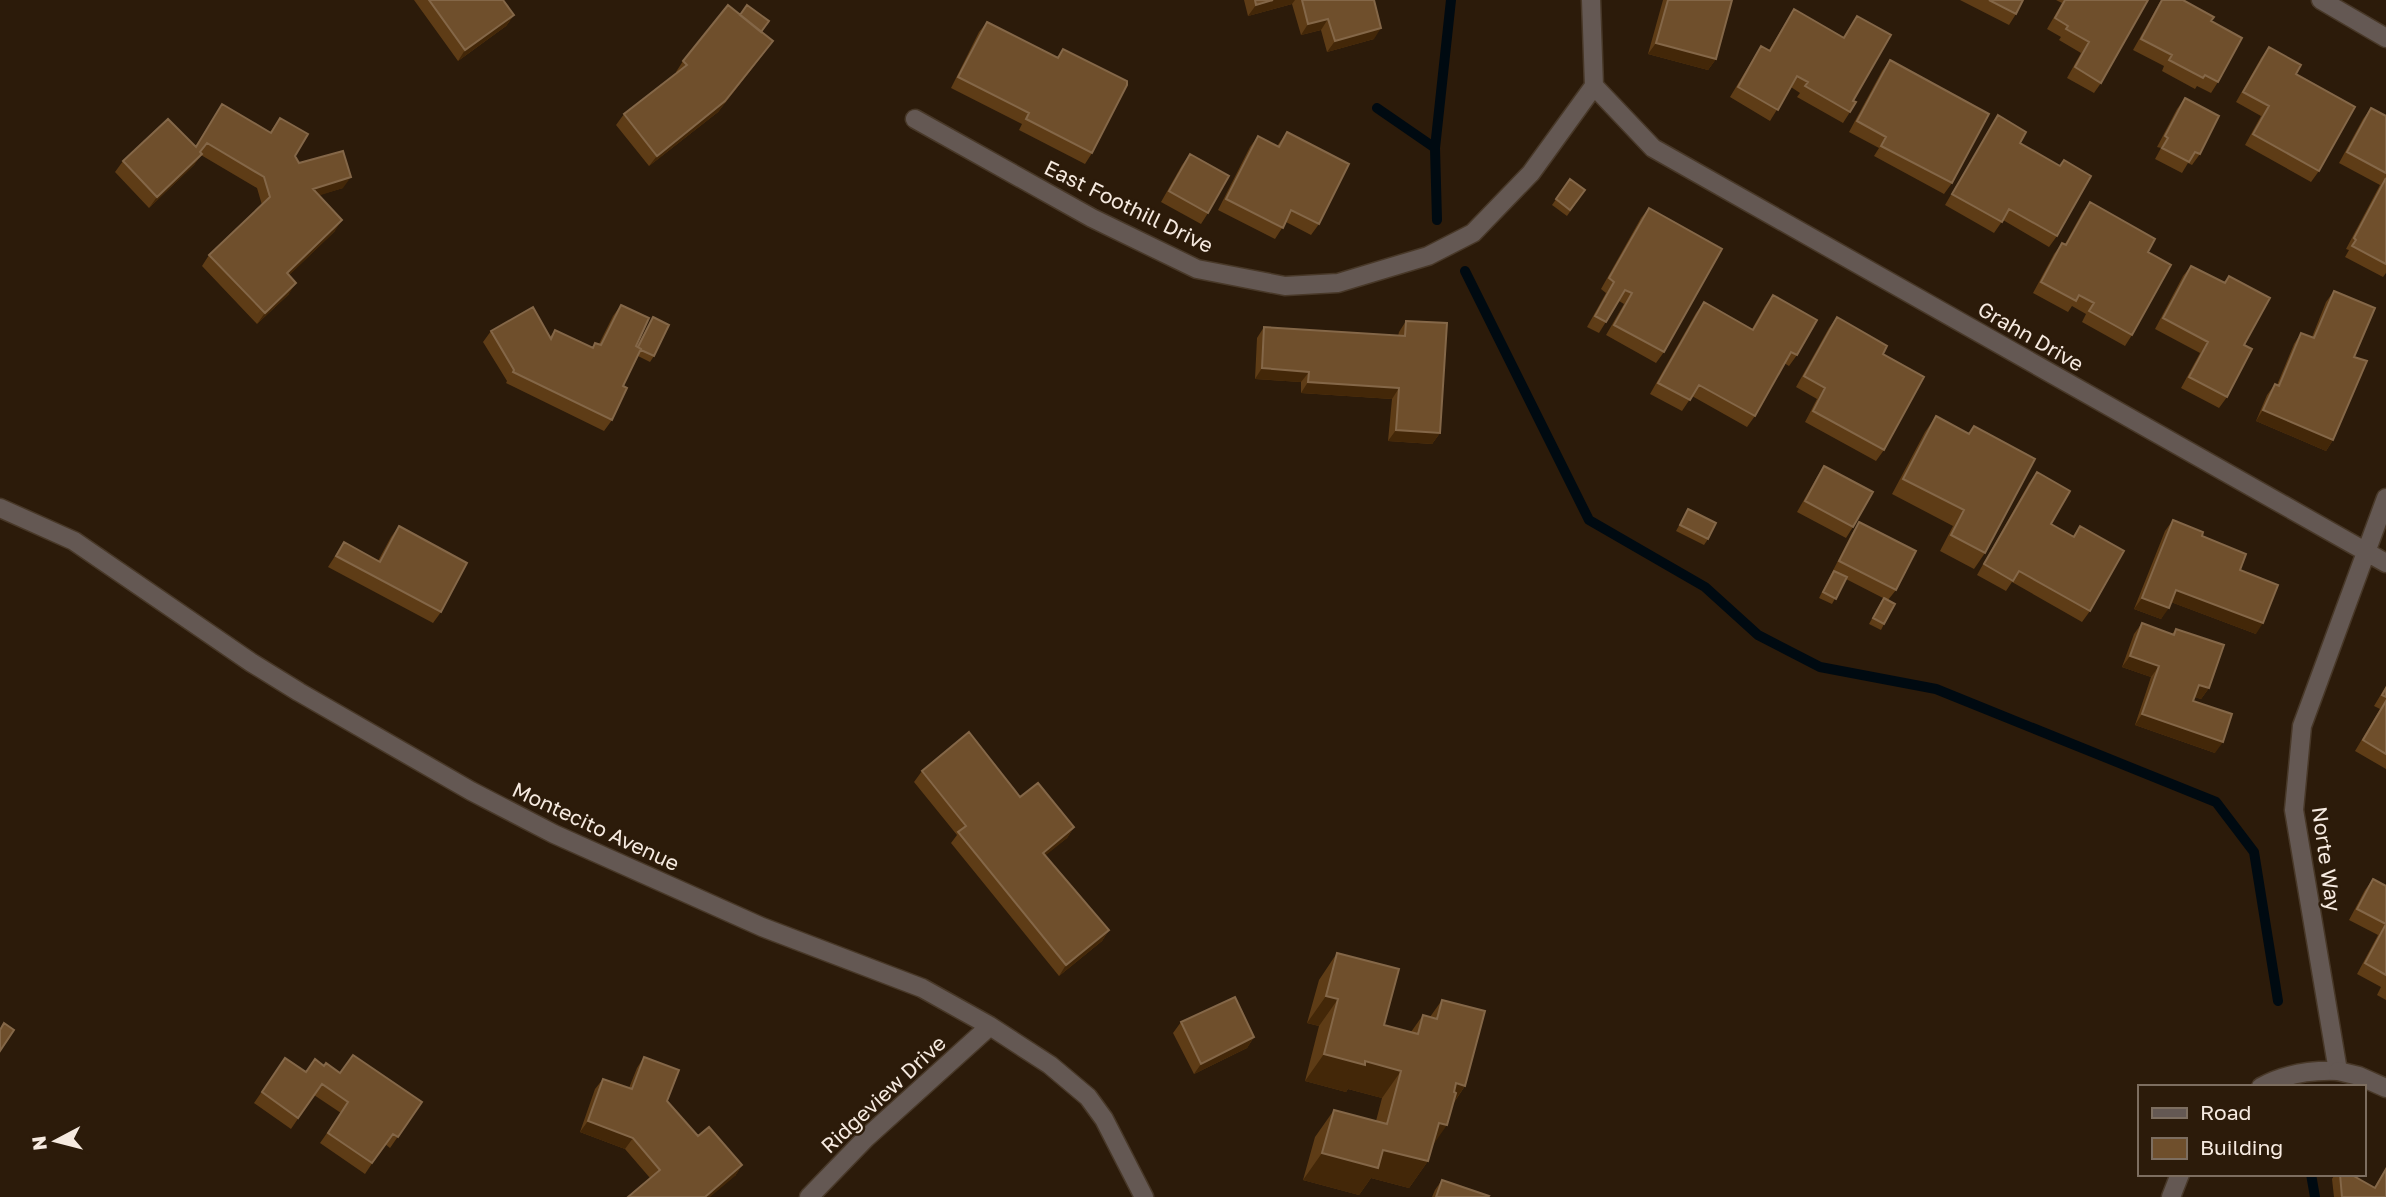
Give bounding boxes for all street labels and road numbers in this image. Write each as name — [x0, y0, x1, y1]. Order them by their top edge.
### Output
street label: East Foothill Drive — [1040, 154, 1218, 258]
street label: Grahn Drive — [1973, 295, 2089, 377]
street label: Montecito Avenue — [508, 776, 684, 876]
street label: Norte Way — [2307, 805, 2347, 913]
street label: Ridgeview Drive — [815, 1030, 951, 1158]

